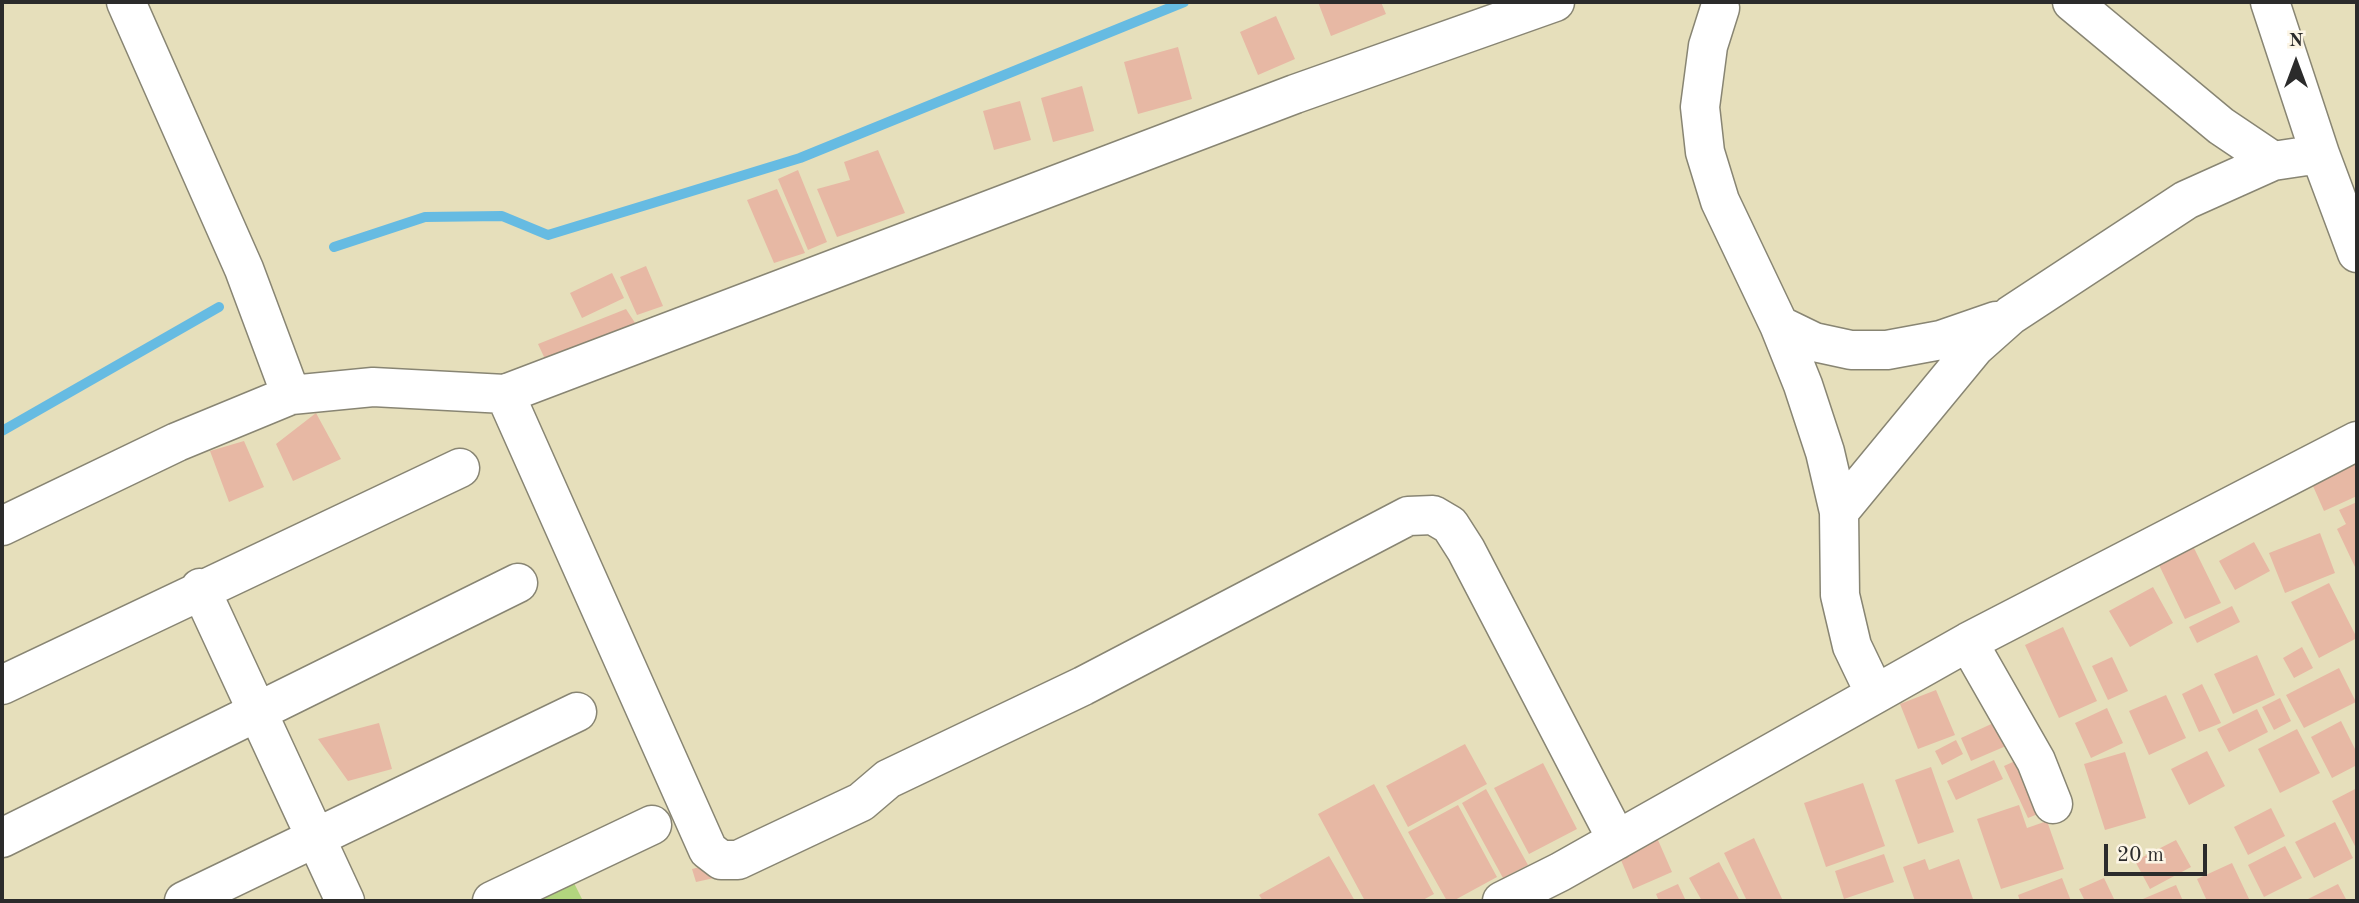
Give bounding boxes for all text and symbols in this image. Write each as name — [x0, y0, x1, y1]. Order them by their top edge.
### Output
north arrow — [2261, 28, 2331, 98]
text: N — [2289, 32, 2303, 51]
scale bar — [2107, 830, 2210, 874]
text: 20 m — [2117, 845, 2164, 866]

